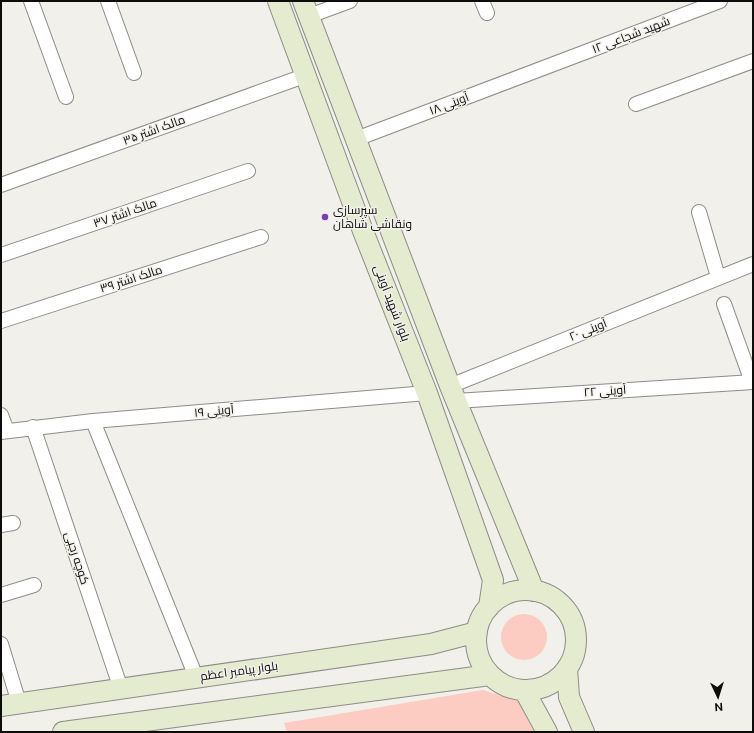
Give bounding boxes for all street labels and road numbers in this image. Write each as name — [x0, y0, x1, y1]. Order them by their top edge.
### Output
street label: شهید شجاعی ۱۲ — [590, 14, 672, 56]
street label: ۱۸ آوینی — [427, 90, 471, 118]
street label: مالک اشتر ۳۵ — [121, 112, 187, 148]
street label: مالک اشتر ۳۷ — [91, 196, 159, 230]
street label: مالک اشتر ۳۹ — [98, 262, 164, 296]
street label: بلوار شهید آوینی — [371, 263, 413, 343]
street label: آوینی ۲۰ — [567, 316, 610, 344]
street label: آوینی ۲۲ — [583, 382, 628, 399]
street label: آوینی ۱۹ — [193, 402, 235, 420]
street label: کوچه رجبی — [60, 530, 92, 587]
street label: بلوار پیامبر اعظم — [199, 659, 279, 685]

